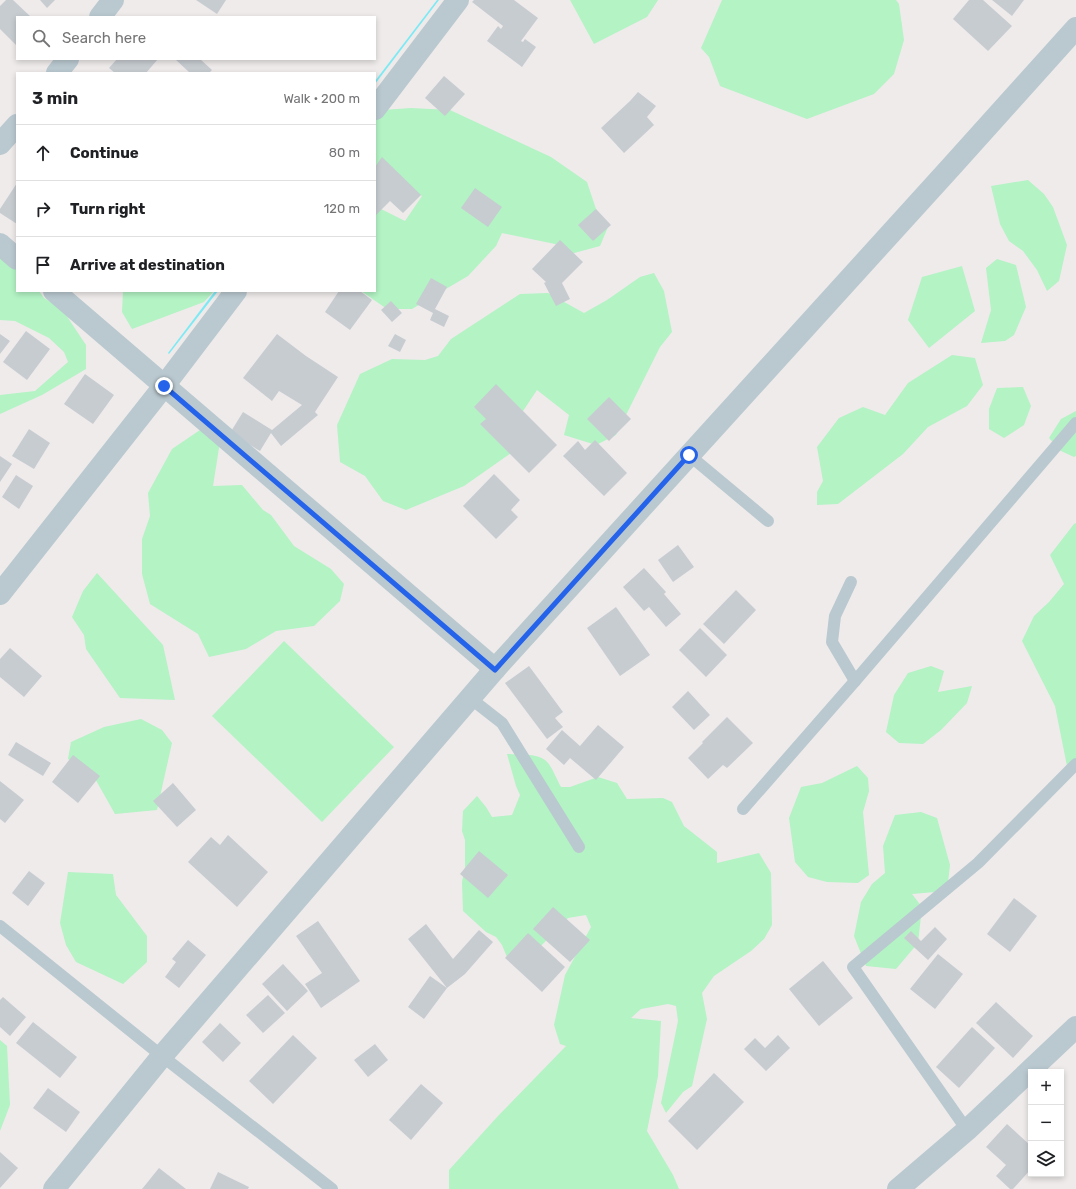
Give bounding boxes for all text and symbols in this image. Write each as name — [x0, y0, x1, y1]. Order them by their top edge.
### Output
search box — [16, 16, 376, 60]
icon: search — [30, 27, 52, 49]
text: Search here — [62, 29, 146, 47]
text: 3 min — [32, 88, 78, 108]
text: Walk · 200 m — [283, 91, 360, 106]
icon: ahead — [32, 142, 54, 164]
text: Continue — [70, 144, 139, 162]
text: 80 m — [329, 145, 360, 160]
icon: right — [32, 198, 54, 220]
text: Turn right — [70, 200, 145, 218]
text: 120 m — [324, 201, 360, 216]
icon: arrive — [32, 254, 54, 276]
text: Arrive at destination — [70, 256, 225, 274]
route end — [155, 377, 173, 395]
route start — [680, 446, 698, 464]
map controls — [1028, 1069, 1064, 1177]
button: + — [1028, 1069, 1064, 1105]
button: − — [1028, 1105, 1064, 1141]
button: layers — [1028, 1141, 1064, 1177]

